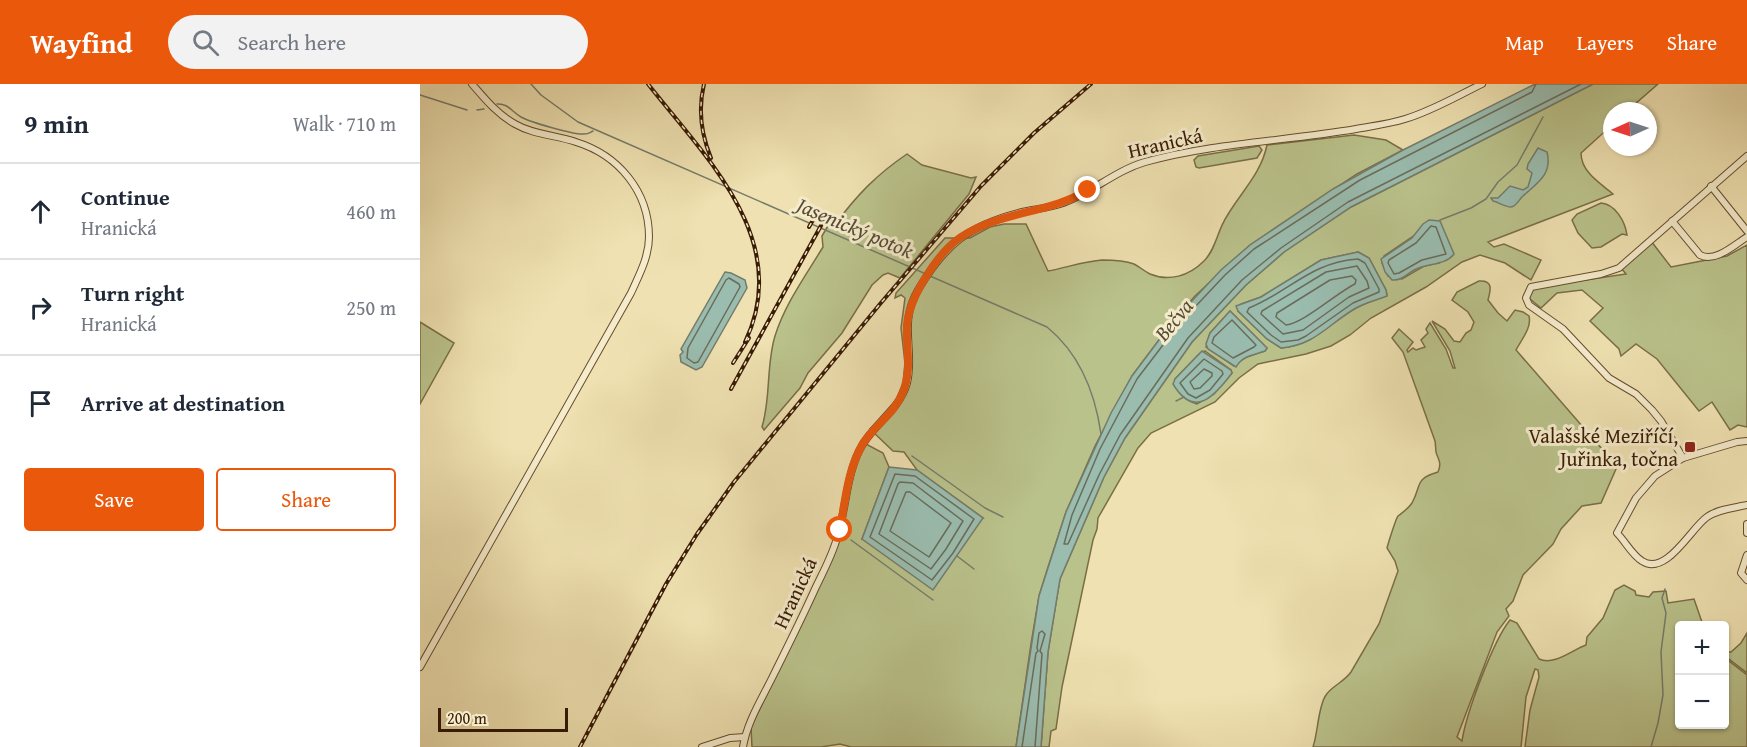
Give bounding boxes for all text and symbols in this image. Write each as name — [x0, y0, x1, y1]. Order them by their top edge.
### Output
search box — [168, 15, 588, 69]
text: Wayfind — [30, 22, 132, 63]
icon: search — [189, 26, 222, 59]
text: Search here — [237, 26, 346, 58]
text: Map — [1505, 27, 1544, 58]
text: Layers — [1577, 27, 1634, 58]
text: Share — [1667, 27, 1717, 58]
north arrow — [1603, 102, 1657, 156]
text: 9 min — [24, 104, 89, 143]
text: Walk · 710 m — [293, 109, 396, 138]
street label: Hranická — [1125, 120, 1206, 165]
route end — [1074, 176, 1100, 202]
text: Continue — [81, 181, 170, 213]
water label: Jasenický potok — [789, 188, 919, 266]
icon: ahead — [24, 195, 57, 228]
text: 460 m — [346, 197, 396, 226]
text: Hranická — [81, 213, 157, 242]
text: Turn right — [81, 277, 184, 309]
icon: right — [24, 291, 57, 324]
water label: Bečva — [1146, 292, 1201, 348]
text: 250 m — [346, 293, 396, 322]
text: Hranická — [81, 309, 157, 338]
icon: arrive — [24, 387, 57, 420]
text: Arrive at destination — [81, 387, 285, 419]
place label: Valašské Meziříčí, Juřinka, točna — [1528, 421, 1679, 473]
marker: Valašské Meziříčí, Juřinka, točna — [1683, 440, 1697, 454]
button: Save — [24, 468, 204, 531]
button: Share — [216, 468, 396, 531]
route start — [826, 516, 852, 542]
street label: Hranická — [765, 552, 824, 633]
map controls — [1675, 621, 1729, 729]
button: + — [1675, 621, 1729, 675]
button: − — [1675, 675, 1729, 729]
scale bar — [438, 705, 568, 732]
text: 200 m — [447, 706, 487, 730]

